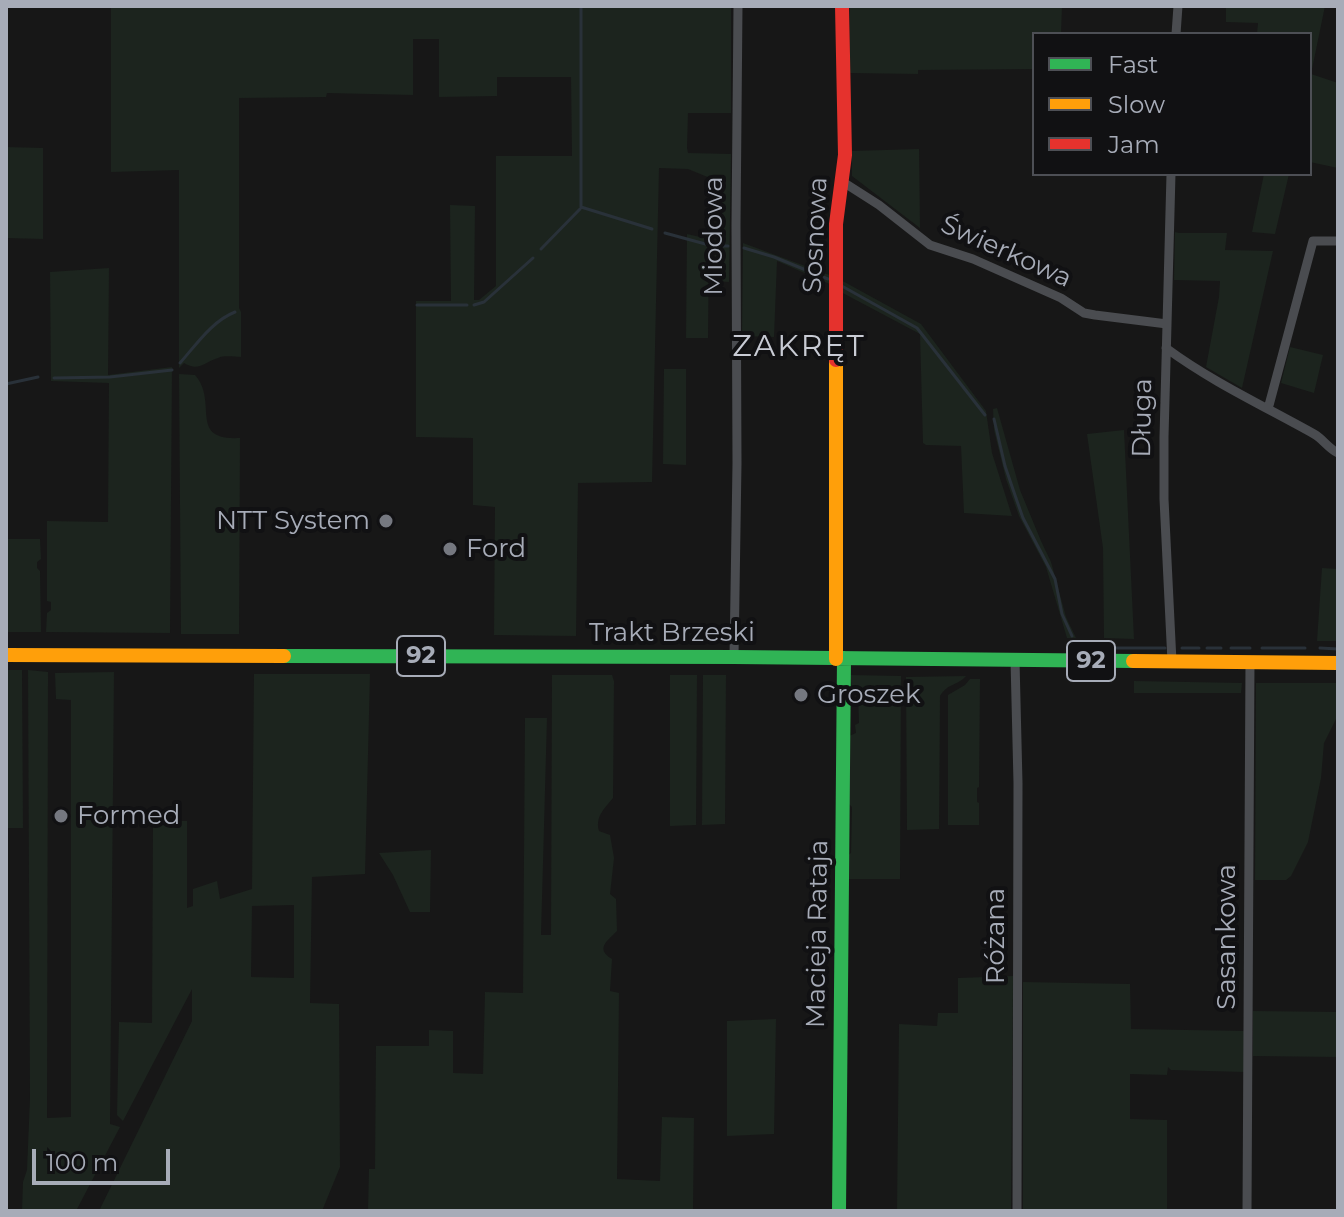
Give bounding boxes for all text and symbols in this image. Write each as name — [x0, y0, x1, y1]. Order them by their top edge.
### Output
legend — [1032, 32, 1312, 176]
text: Fast — [1108, 50, 1158, 79]
text: Slow — [1108, 90, 1165, 119]
text: Jam — [1108, 130, 1160, 159]
street label: Miodowa — [698, 176, 730, 296]
street label: Sosnowa — [797, 176, 835, 294]
street label: Świerkowa — [936, 209, 1076, 295]
district label: ZAKRĘT — [732, 329, 866, 365]
street label: Długa — [1127, 378, 1159, 458]
place label: NTT System — [216, 505, 370, 537]
marker: NTT System — [377, 512, 395, 530]
place label: Ford — [466, 533, 526, 565]
marker: Ford — [441, 540, 459, 558]
street label: Trakt Brzeski — [589, 617, 755, 649]
road number: 92 — [397, 636, 445, 676]
road number: 92 — [1067, 641, 1115, 681]
place label: Groszek — [817, 679, 920, 711]
marker: Groszek — [792, 686, 810, 704]
place label: Formed — [77, 800, 180, 832]
marker: Formed — [52, 807, 70, 825]
street label: Macieja Rataja — [801, 840, 835, 1028]
street label: Sasankowa — [1211, 864, 1243, 1010]
street label: Różana — [980, 888, 1012, 984]
scale bar — [36, 1133, 174, 1183]
text: 100 m — [46, 1148, 118, 1177]

